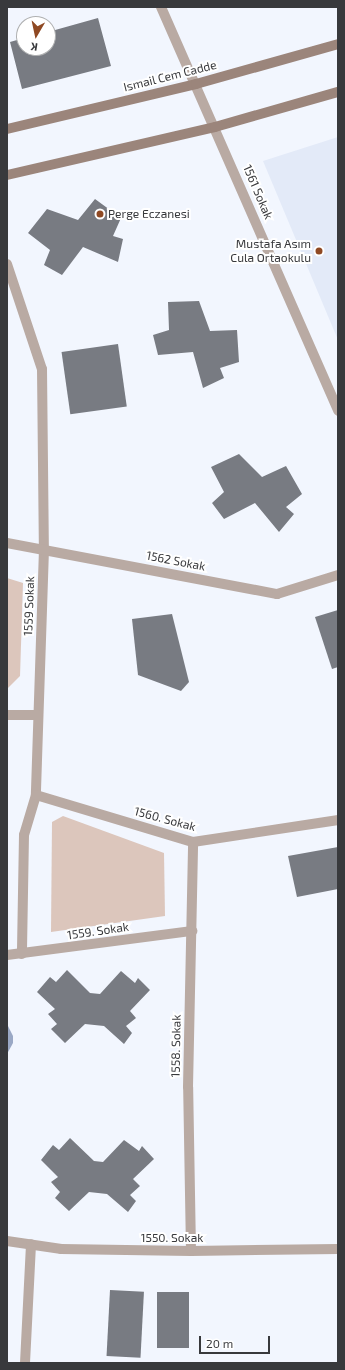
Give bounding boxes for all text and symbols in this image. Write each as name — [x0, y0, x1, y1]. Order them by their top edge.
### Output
north arrow — [16, 16, 56, 56]
text: K — [30, 40, 39, 54]
street label: Ismail Cem Cadde — [122, 57, 218, 95]
street label: 1561 Sokak — [240, 163, 276, 221]
place label: Perge Eczanesi — [108, 207, 190, 221]
marker: Perge Eczanesi — [95, 209, 105, 219]
place label: Mustafa Asım Cula Ortaokulu — [230, 237, 311, 265]
marker: Mustafa Asım Cula Ortaokulu — [314, 246, 324, 256]
street label: 1562 Sokak — [145, 548, 207, 574]
street label: 1559 Sokak — [21, 576, 37, 636]
street label: 1560. Sokak — [133, 804, 197, 834]
street label: 1559. Sokak — [66, 920, 130, 942]
street label: 1558. Sokak — [168, 1015, 184, 1077]
street label: 1550. Sokak — [141, 1231, 203, 1245]
scale bar — [201, 1328, 272, 1354]
text: 20 m — [206, 1336, 233, 1350]

